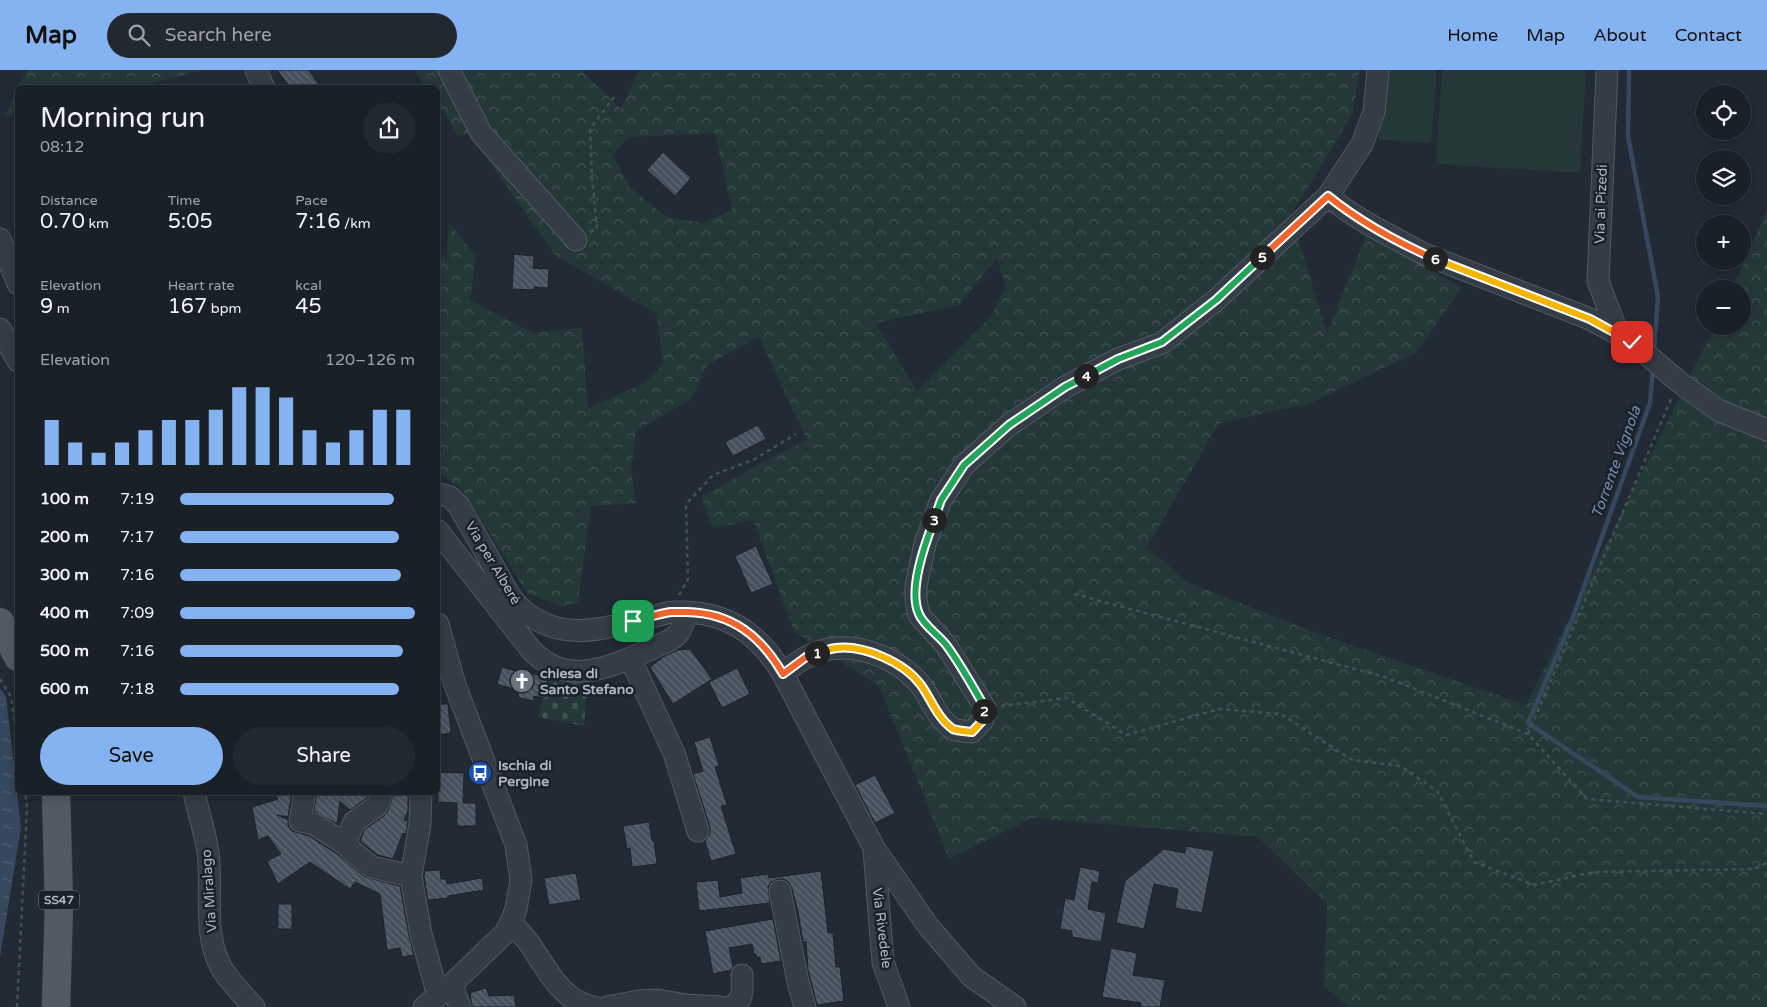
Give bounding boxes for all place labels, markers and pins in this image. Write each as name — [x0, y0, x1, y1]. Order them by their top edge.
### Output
pin: 5 — [1250, 244, 1274, 270]
pin: 6 — [1422, 246, 1448, 272]
pin — [1611, 321, 1653, 363]
pin: 4 — [1074, 364, 1098, 388]
pin: 3 — [922, 508, 946, 532]
pin — [612, 600, 654, 642]
pin: 1 — [804, 640, 830, 666]
place label: chiesa di Santo Stefano — [540, 665, 634, 698]
church icon: chiesa di Santo Stefano — [509, 668, 535, 694]
pin: 2 — [972, 698, 996, 724]
place label: Ischia di Pergine — [498, 757, 552, 790]
bus stop icon: Ischia di Pergine — [467, 760, 493, 786]

